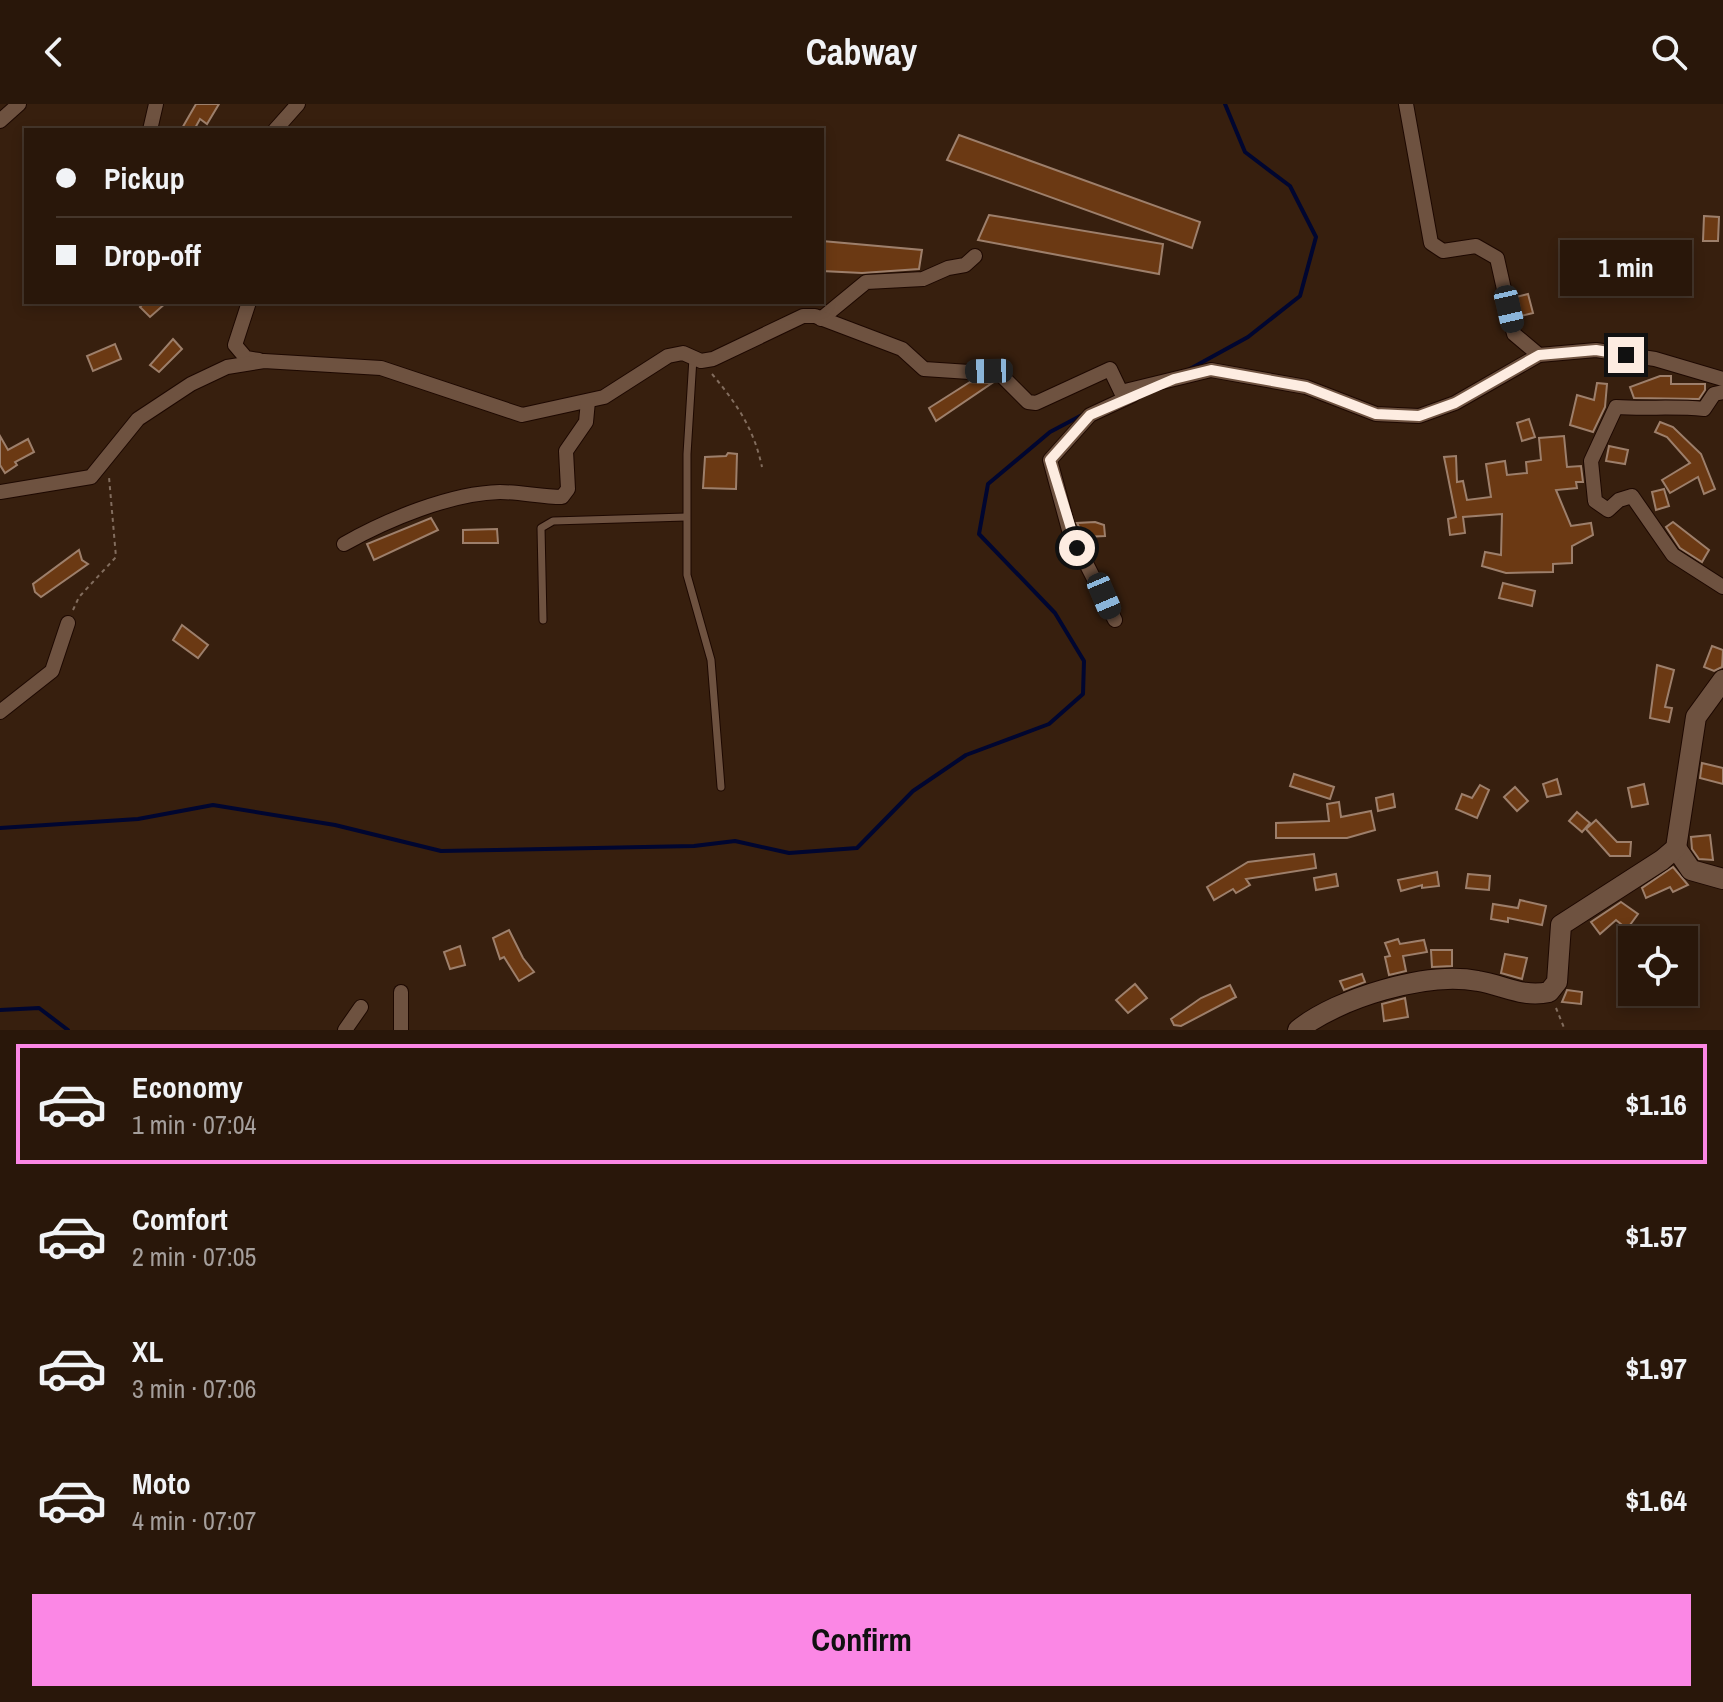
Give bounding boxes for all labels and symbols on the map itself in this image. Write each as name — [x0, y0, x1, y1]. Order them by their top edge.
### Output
callout: 1 min — [1560, 239, 1692, 295]
car — [1492, 283, 1526, 335]
route end — [1608, 337, 1644, 373]
car — [965, 359, 1013, 383]
route start — [1059, 530, 1095, 566]
car — [1084, 569, 1124, 623]

